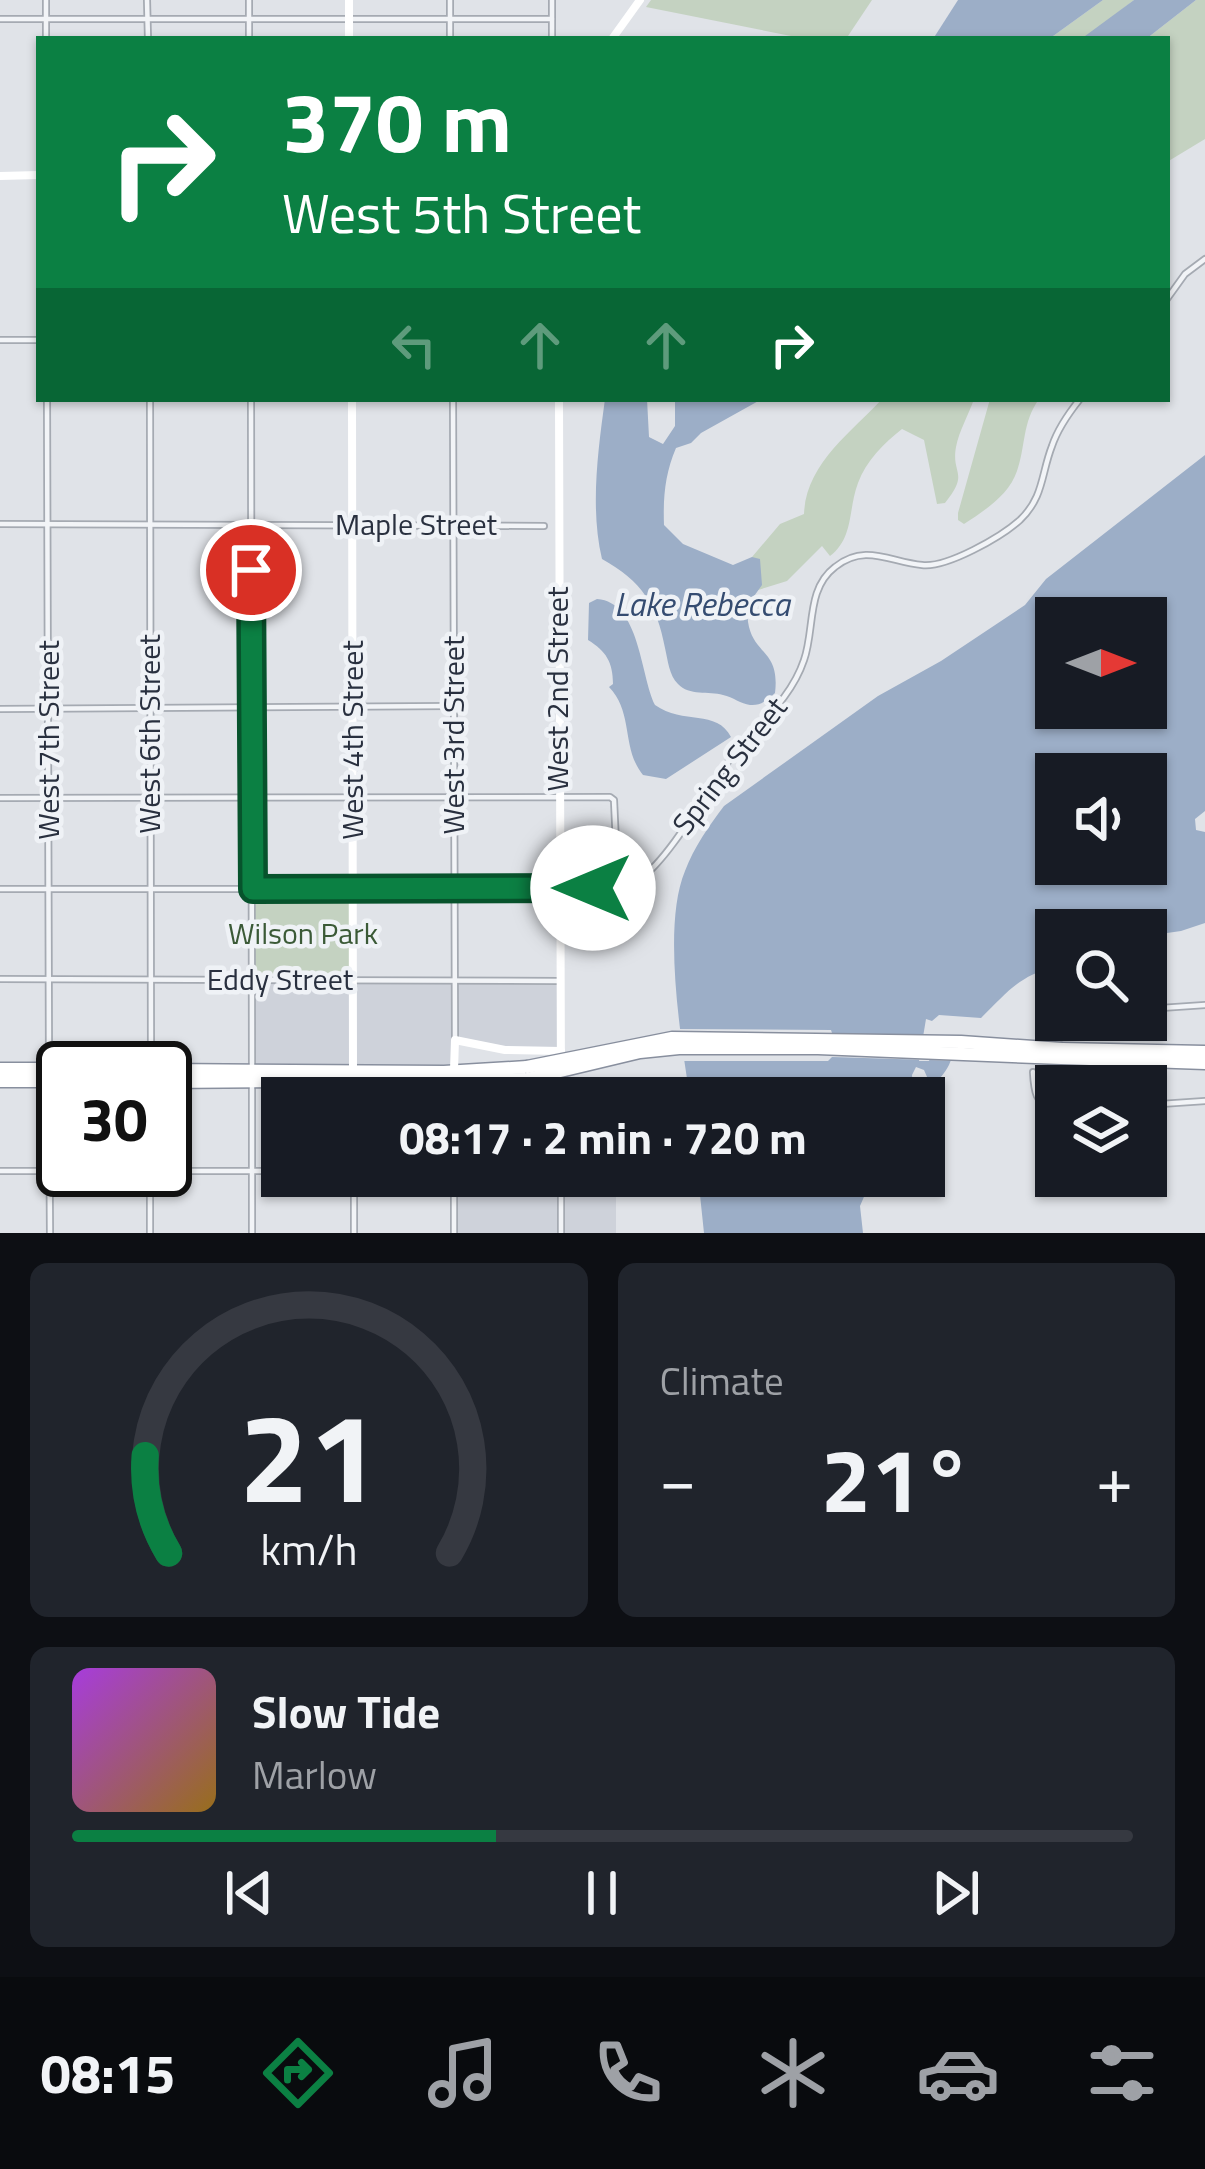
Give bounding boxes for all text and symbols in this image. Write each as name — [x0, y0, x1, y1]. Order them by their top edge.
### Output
text: 370 m — [282, 57, 512, 185]
icon: right — [84, 84, 240, 240]
text: West 5th Street — [282, 172, 641, 254]
icon: left — [381, 312, 447, 378]
icon: ahead — [507, 312, 573, 378]
icon: ahead — [633, 312, 699, 378]
icon: right — [759, 312, 825, 378]
street label: Maple Street — [335, 501, 497, 547]
pin — [200, 519, 302, 621]
icon: arrive — [218, 537, 284, 603]
water label: Lake Rebecca — [614, 579, 792, 629]
street label: West 2nd Street — [534, 586, 580, 791]
north arrow — [1035, 597, 1167, 729]
map controls — [1035, 597, 1167, 1197]
street label: West 6th Street — [126, 634, 172, 834]
street label: West 3rd Street — [430, 635, 476, 834]
street label: West 7th Street — [25, 640, 71, 840]
street label: West 4th Street — [329, 640, 375, 840]
street label: Spring Street — [660, 686, 798, 844]
button: sound — [1035, 753, 1167, 885]
position arrow — [530, 825, 656, 951]
button: search — [1035, 909, 1167, 1041]
park label: Wilson Park — [228, 910, 378, 956]
street label: Eddy Street — [207, 956, 354, 1002]
speed limit sign: 30 — [36, 1041, 192, 1197]
button: layers — [1035, 1065, 1167, 1197]
text: 08:17 · 2 min · 720 m — [399, 1103, 807, 1171]
text: Climate — [660, 1351, 784, 1410]
text: 21 — [239, 1361, 379, 1550]
text: 21° — [821, 1410, 972, 1547]
text: − — [660, 1428, 696, 1529]
text: + — [1096, 1428, 1133, 1529]
text: km/h — [260, 1516, 357, 1582]
text: Slow Tide — [252, 1677, 440, 1745]
text: Marlow — [252, 1745, 377, 1804]
icon: previous — [216, 1860, 282, 1926]
icon: pause — [569, 1860, 635, 1926]
icon: next — [923, 1860, 989, 1926]
icon: directions — [256, 2031, 340, 2115]
icon: music — [421, 2031, 505, 2115]
icon: phone — [586, 2031, 670, 2115]
icon: climate — [751, 2031, 835, 2115]
icon: car — [916, 2031, 1000, 2115]
icon: filters — [1080, 2031, 1164, 2115]
text: 08:15 — [40, 2032, 175, 2114]

